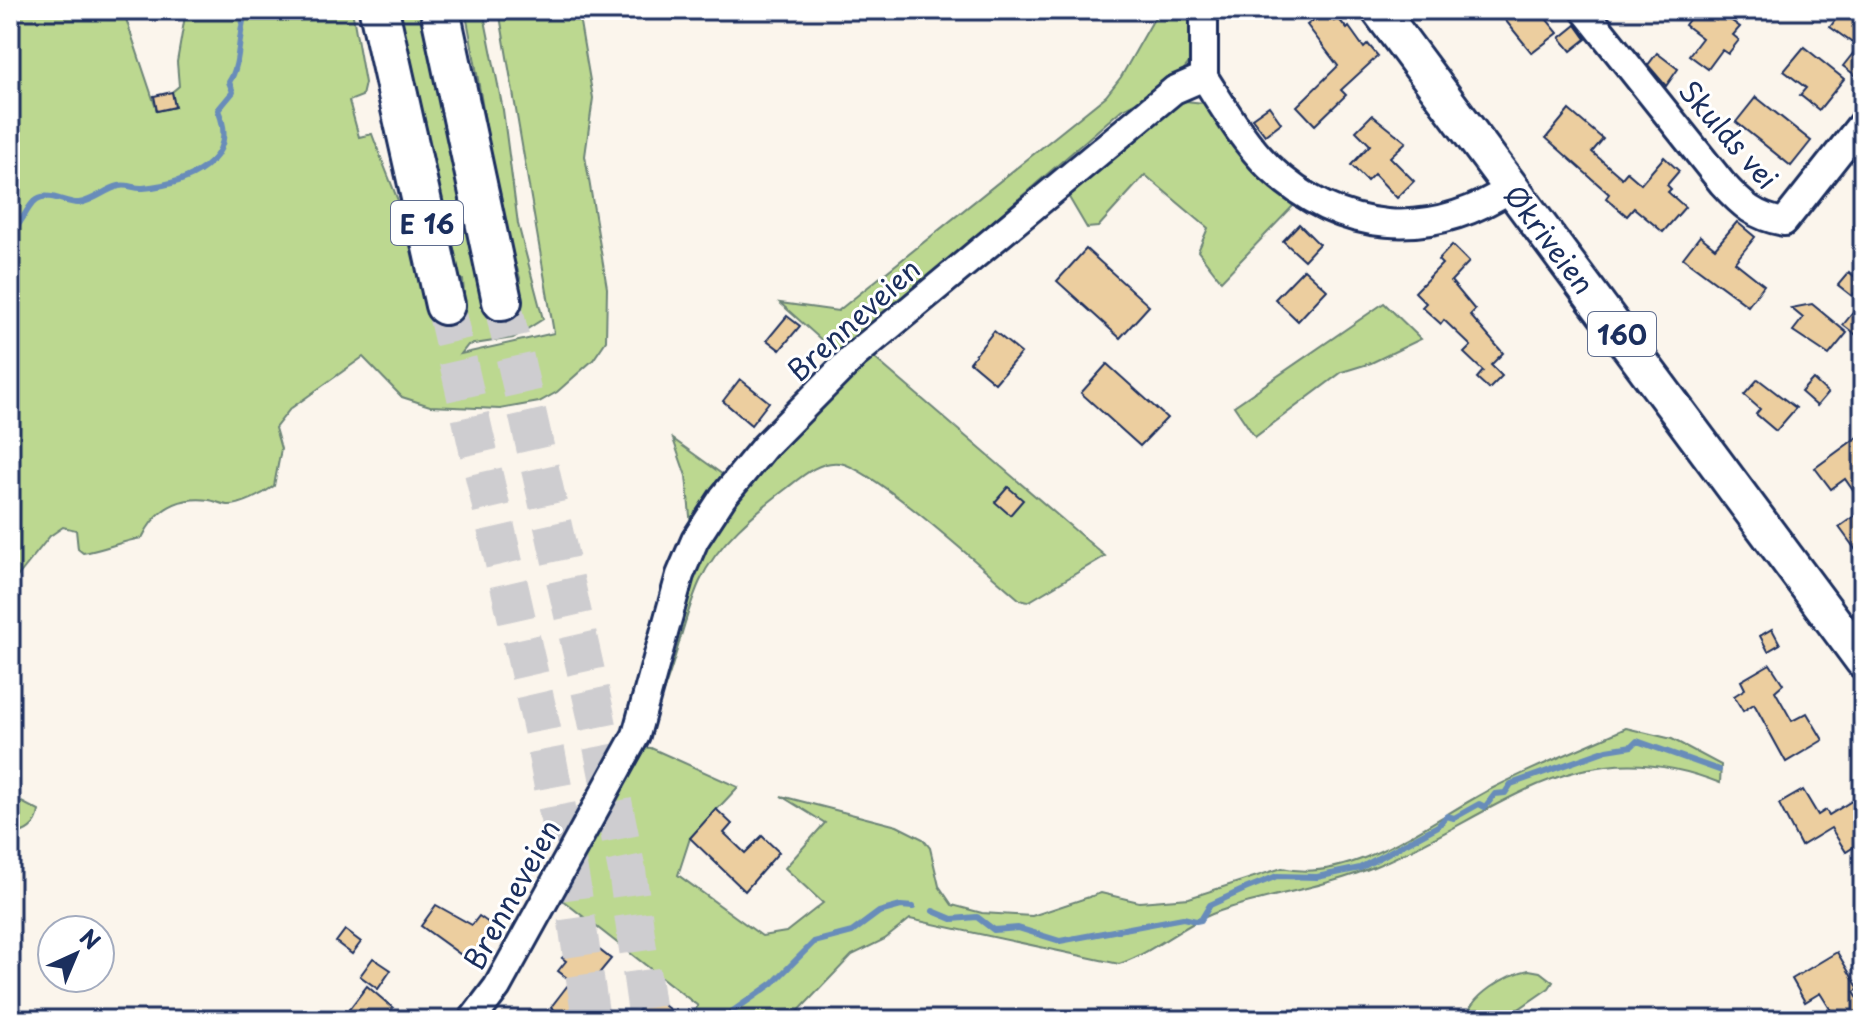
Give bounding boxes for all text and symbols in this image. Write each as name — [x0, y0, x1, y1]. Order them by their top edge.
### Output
street label: Skulds vei — [1669, 70, 1789, 198]
street label: Økriveien — [1495, 175, 1605, 303]
road number: E 16 — [391, 201, 463, 245]
street label: Brenneveien — [777, 247, 929, 391]
road number: 160 — [1588, 312, 1656, 356]
street label: Brenneveien — [452, 811, 570, 977]
north arrow — [36, 914, 116, 994]
text: N — [73, 921, 109, 956]

